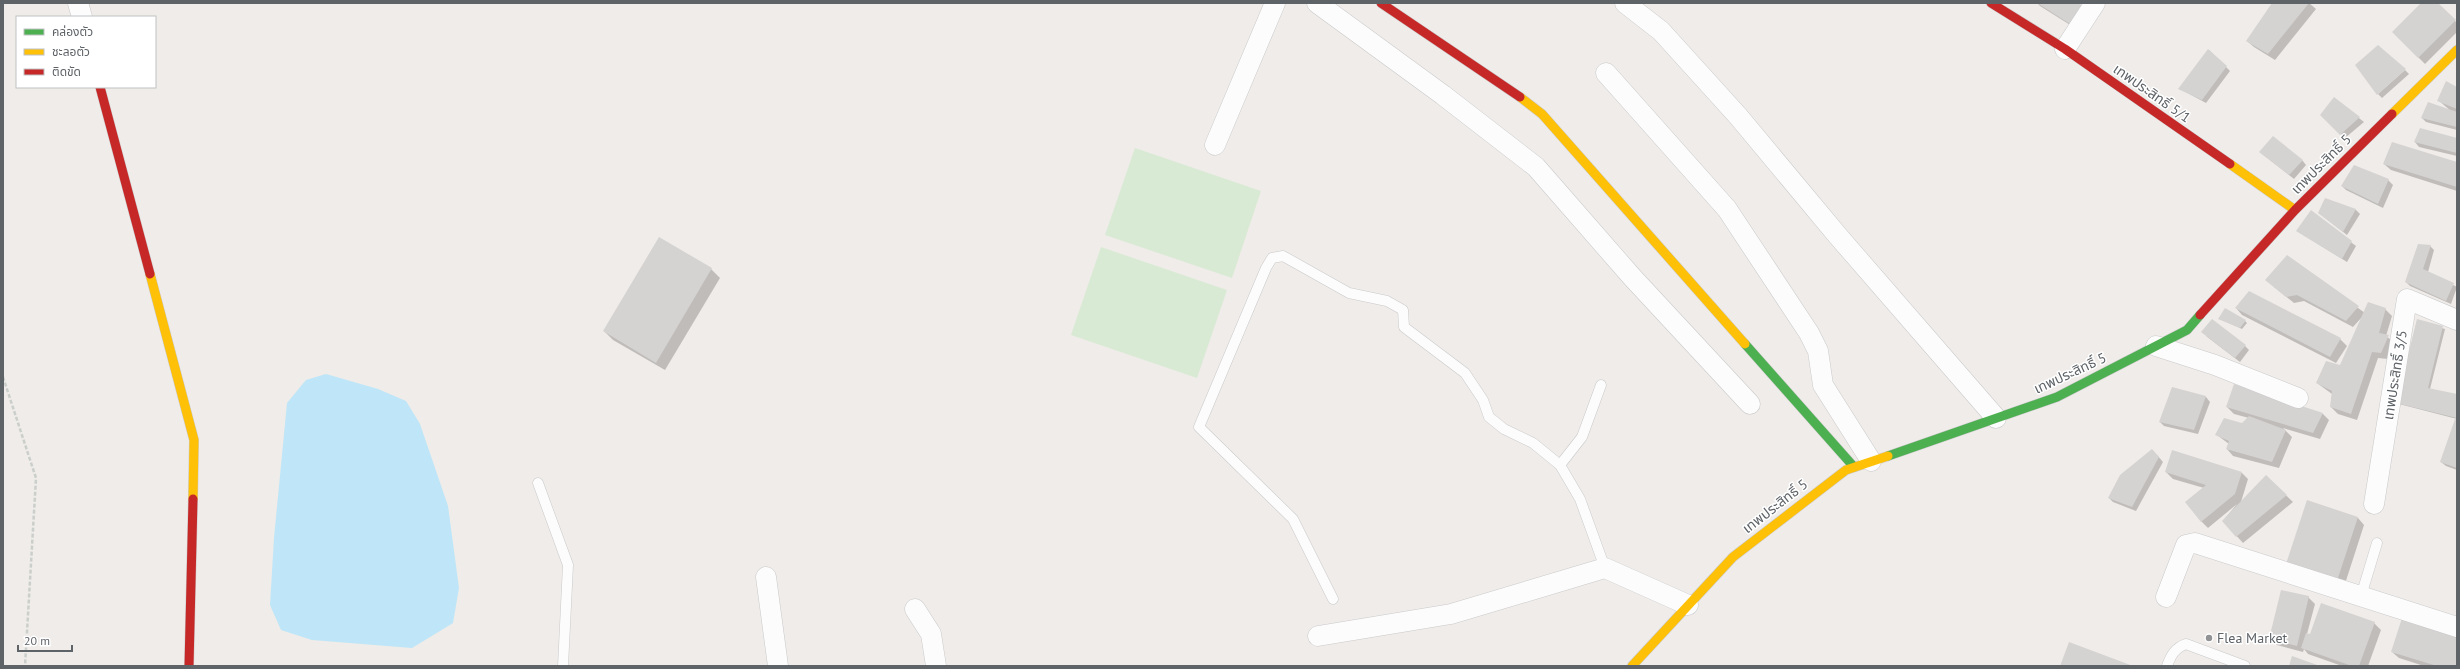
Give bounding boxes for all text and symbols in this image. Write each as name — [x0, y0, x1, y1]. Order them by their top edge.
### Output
legend — [16, 16, 156, 88]
text: คล่องตัว — [52, 24, 93, 39]
text: ชะลอตัว — [52, 44, 90, 59]
street label: เทพประสิทธิ์ 5/1 — [2110, 60, 2194, 126]
text: ติดขัด — [52, 64, 81, 79]
street label: เทพประสิทธิ์ 5 — [2287, 130, 2355, 198]
street label: เทพประสิทธิ์ 3/5 — [2379, 329, 2411, 421]
street label: เทพประสิทธิ์ 5 — [2031, 348, 2109, 398]
street label: เทพประสิทธิ์ 5 — [1739, 475, 1811, 537]
scale bar — [18, 627, 72, 653]
place label: Flea Market — [2217, 629, 2288, 647]
text: 20 m — [24, 633, 50, 648]
marker: Flea Market — [2204, 633, 2214, 643]

